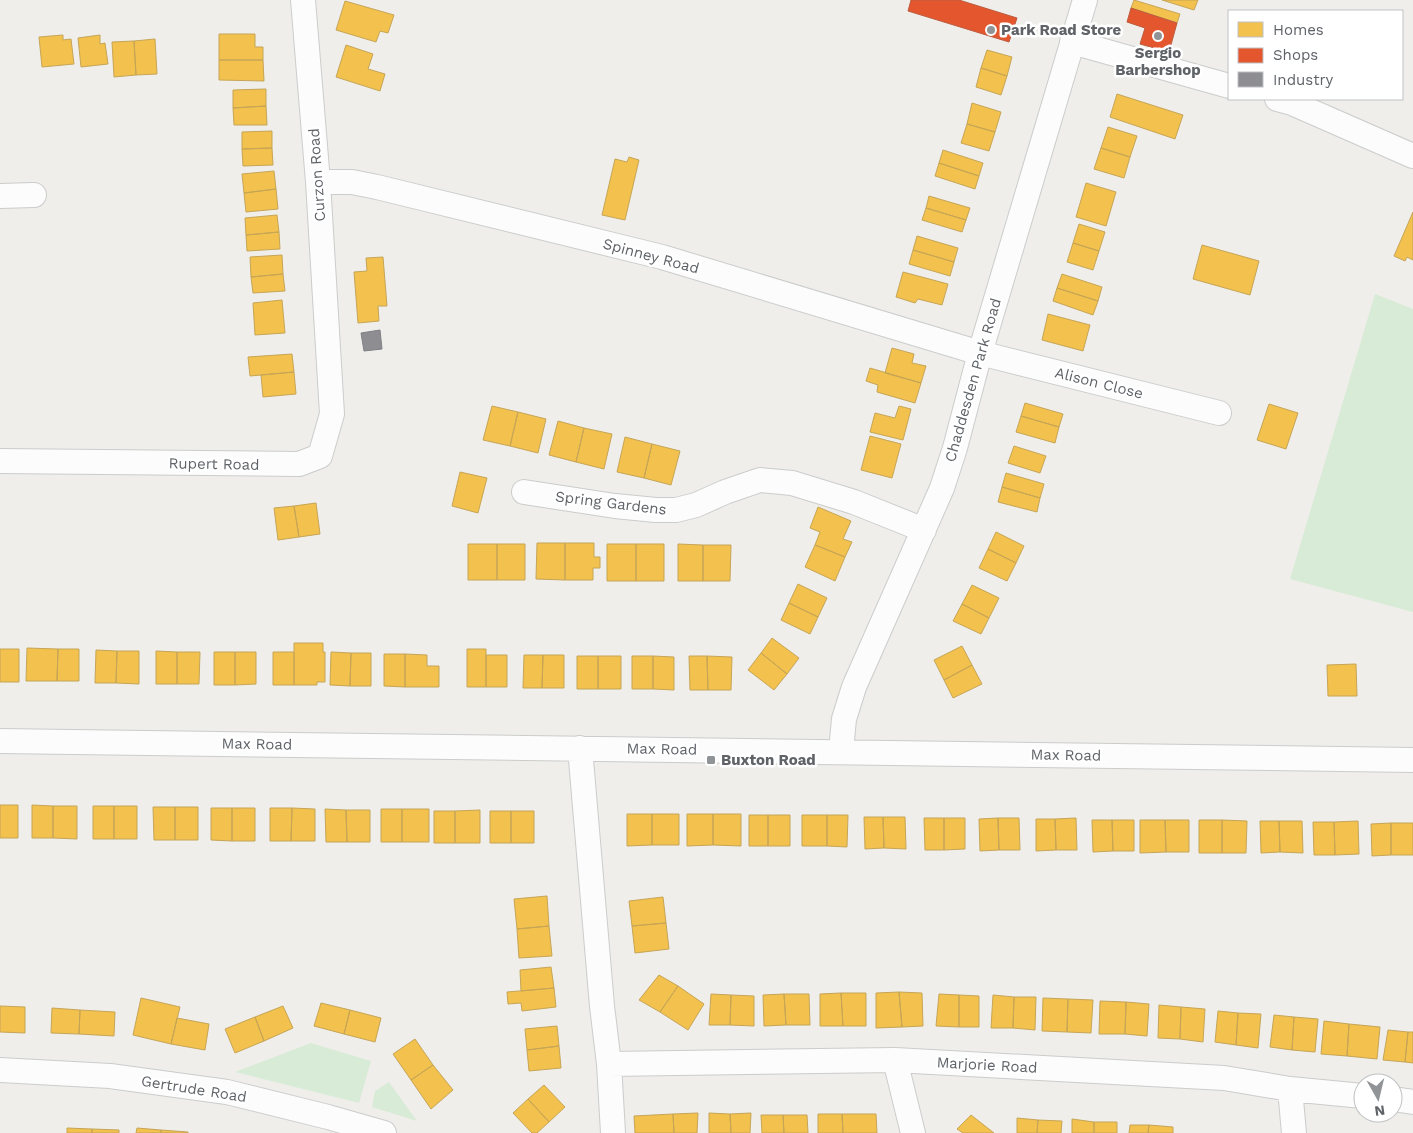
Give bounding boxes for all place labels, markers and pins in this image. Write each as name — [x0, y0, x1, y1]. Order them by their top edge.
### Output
place label: Park Road Store — [1001, 21, 1122, 39]
marker: Park Road Store — [985, 24, 997, 36]
marker: Sergio Barbershop — [1152, 30, 1164, 42]
place label: Sergio Barbershop — [1115, 44, 1201, 79]
place label: Buxton Road — [721, 751, 816, 769]
marker: Buxton Road — [705, 754, 717, 766]

